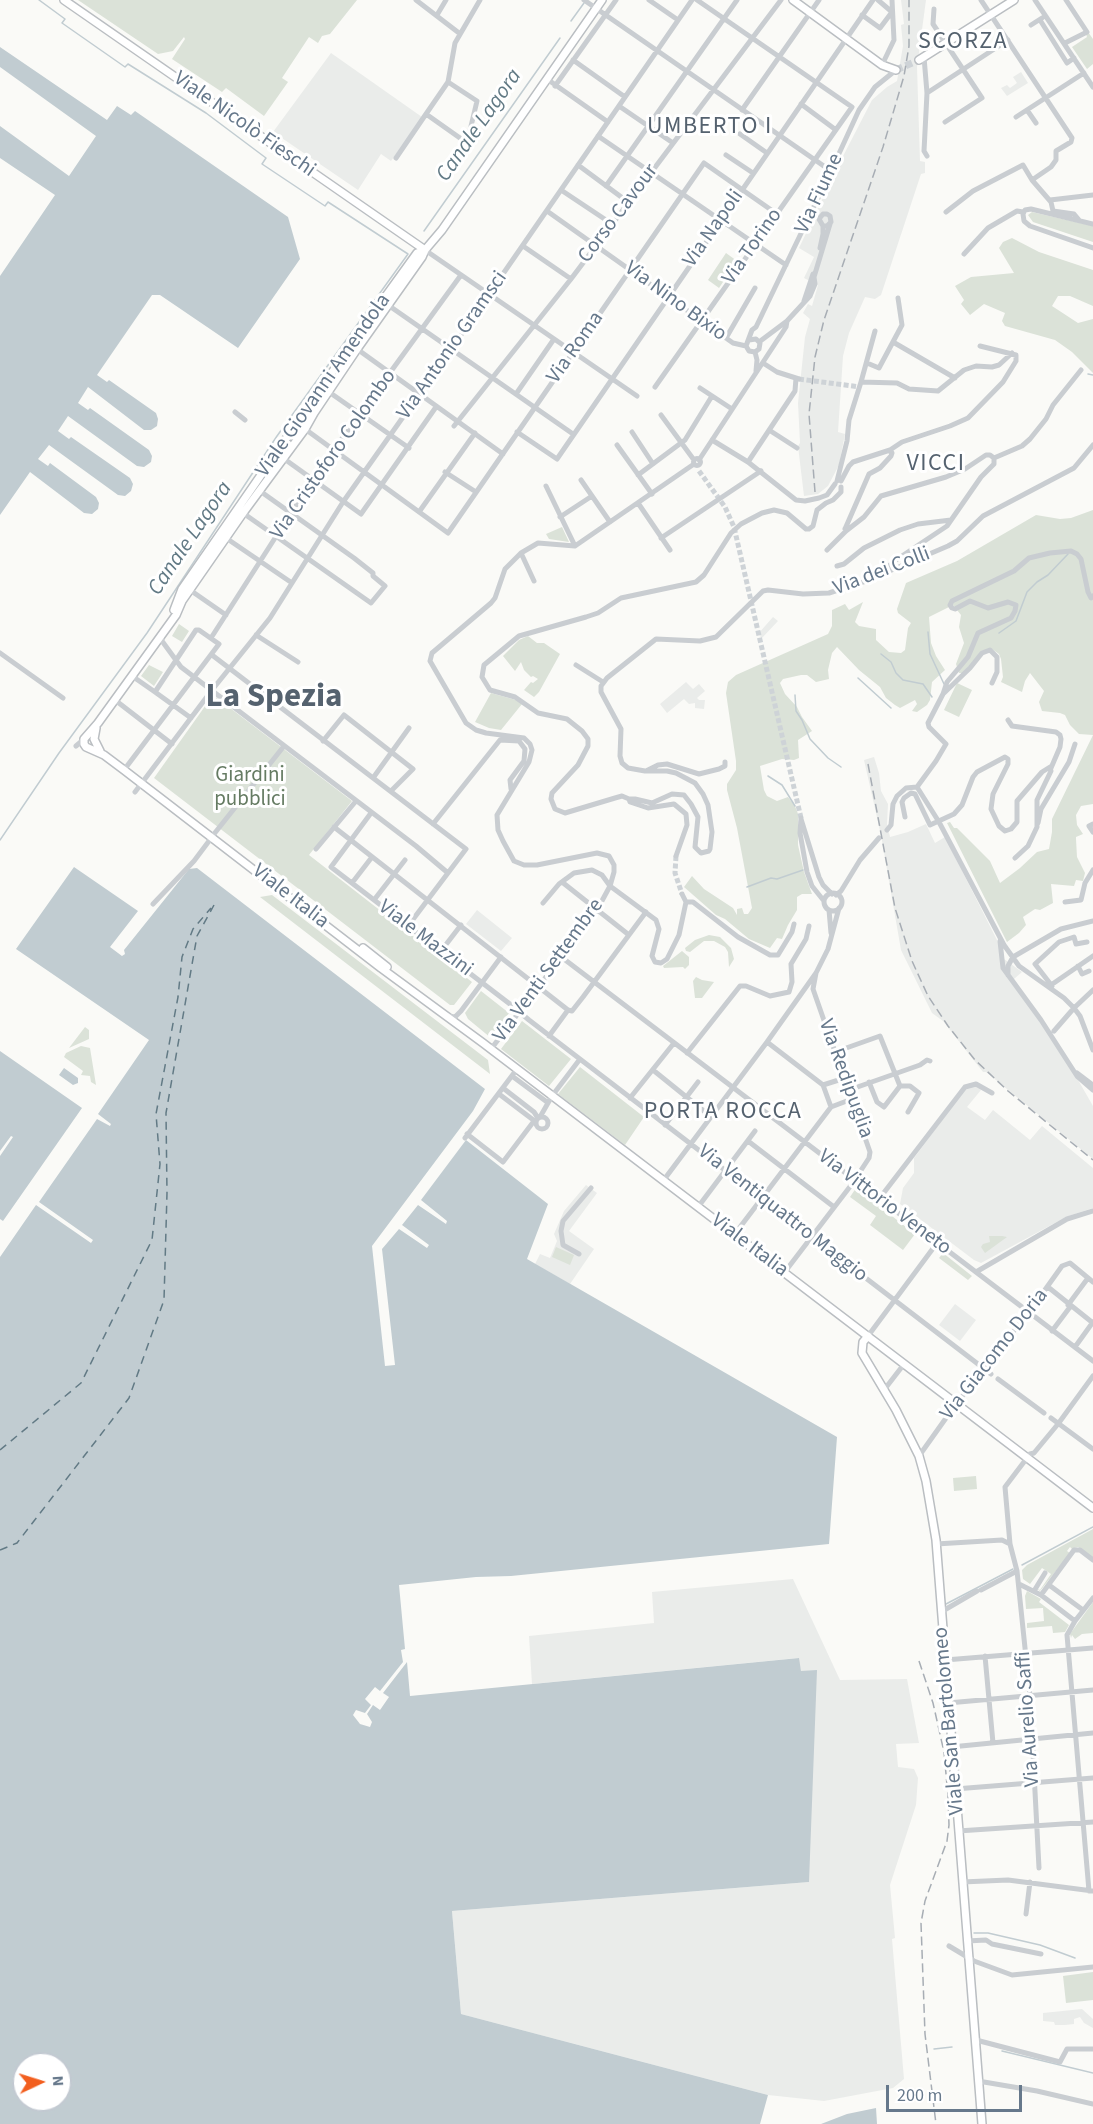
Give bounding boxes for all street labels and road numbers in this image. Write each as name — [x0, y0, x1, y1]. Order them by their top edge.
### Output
street label: Viale Nicolò Fieschi — [168, 67, 320, 183]
street label: Via Fiume — [791, 150, 849, 238]
street label: Corso Cavour — [574, 160, 664, 268]
street label: Via Napoli — [678, 186, 750, 272]
street label: Via Torino — [718, 204, 788, 290]
street label: Via Nino Bixio — [619, 257, 731, 347]
street label: Via Antonio Gramsci — [392, 267, 514, 425]
street label: Viale Giovanni Amendola — [251, 289, 397, 483]
street label: Via Roma — [542, 307, 610, 389]
street label: Via Cristoforo Colombo — [266, 365, 402, 545]
street label: Via dei Colli — [830, 542, 934, 602]
street label: Viale Italia — [247, 859, 333, 935]
street label: Via Venti Settembre — [488, 894, 610, 1048]
street label: Viale Mazzini — [373, 895, 477, 983]
street label: Via Redipuglia — [812, 1016, 878, 1142]
street label: Via Ventiquattro Maggio — [692, 1140, 872, 1288]
street label: Via Vittorio Veneto — [812, 1145, 956, 1261]
street label: Viale Italia — [705, 1209, 793, 1283]
street label: Via Giacomo Doria — [936, 1284, 1054, 1426]
street label: Viale San Bartolomeo — [929, 1626, 971, 1816]
street label: Via Aurelio Saffi — [1012, 1650, 1046, 1788]

